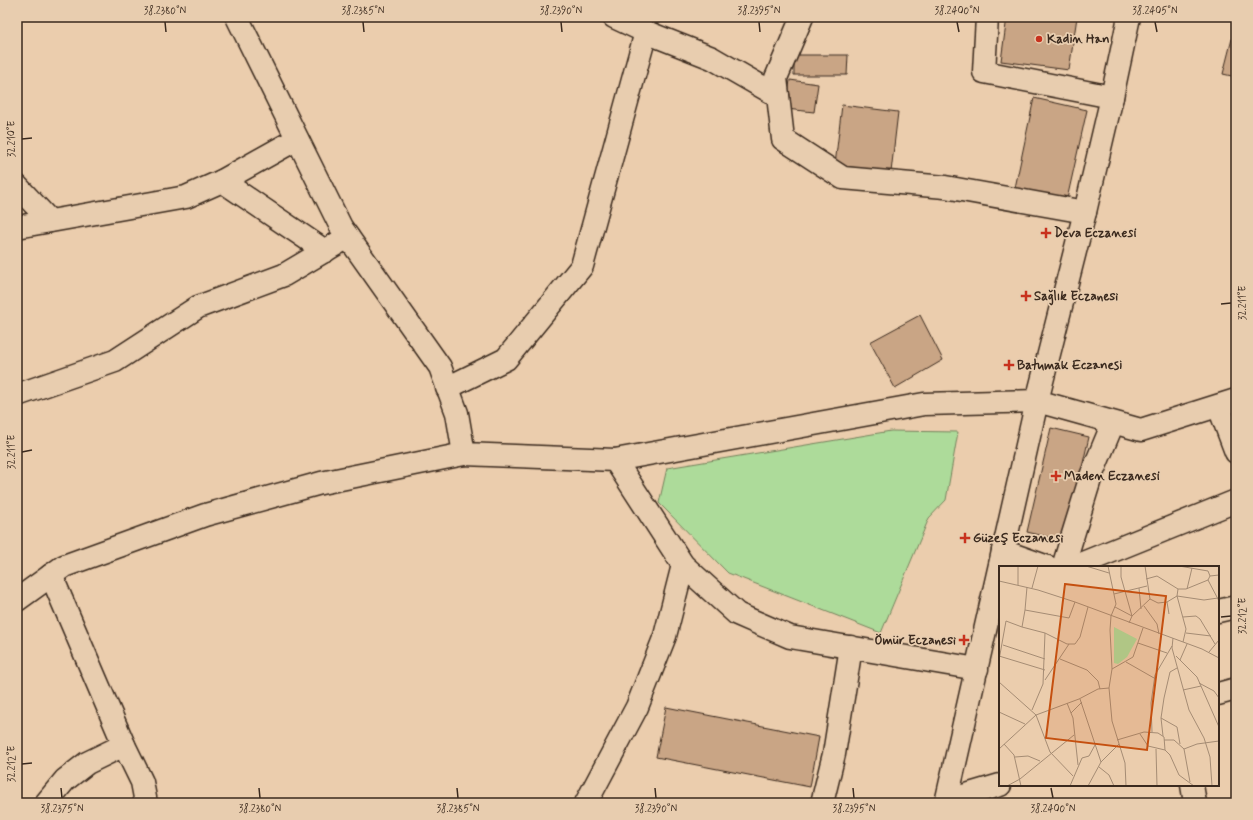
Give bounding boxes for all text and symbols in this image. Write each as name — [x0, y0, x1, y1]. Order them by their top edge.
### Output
text: 38.2380°N — [144, 4, 187, 18]
text: 38.2385°N — [342, 4, 385, 18]
text: 38.2390°N — [540, 4, 583, 18]
text: 38.2395°N — [738, 4, 781, 18]
text: 38.2400°N — [935, 4, 980, 18]
text: 38.2405°N — [1132, 4, 1178, 18]
place label: Kadin Han — [1047, 31, 1110, 48]
marker: Kadin Han — [1034, 34, 1044, 44]
text: 32.210°E — [5, 121, 19, 157]
place label: Deva Eczanesi — [1054, 225, 1137, 242]
marker: Deva Eczanesi — [1041, 228, 1051, 238]
text: 32.211°E — [1236, 286, 1250, 320]
place label: Sağlık Eczanesi — [1034, 288, 1118, 306]
marker: Sağlık Eczanesi — [1021, 291, 1031, 301]
place label: Batumak Eczanesi — [1017, 357, 1122, 374]
marker: Batumak Eczanesi — [1004, 360, 1014, 370]
text: 32.211°E — [5, 435, 19, 469]
place label: Maden Eczanesi — [1064, 468, 1160, 485]
marker: Maden Eczanesi — [1051, 471, 1061, 481]
place label: Güzeş Eczanesi — [973, 530, 1064, 547]
marker: Güzeş Eczanesi — [960, 533, 970, 543]
inset map — [999, 566, 1219, 786]
text: 32.212°E — [1236, 598, 1250, 634]
place label: Ömür Eczanesi — [875, 632, 956, 649]
marker: Ömür Eczanesi — [959, 635, 969, 645]
text: 32.212°E — [5, 746, 19, 782]
text: 38.2375°N — [40, 802, 84, 816]
text: 38.2380°N — [239, 802, 282, 816]
text: 38.2385°N — [437, 802, 480, 816]
text: 38.2390°N — [635, 802, 678, 816]
text: 38.2395°N — [833, 802, 876, 816]
text: 38.2400°N — [1031, 802, 1076, 816]

